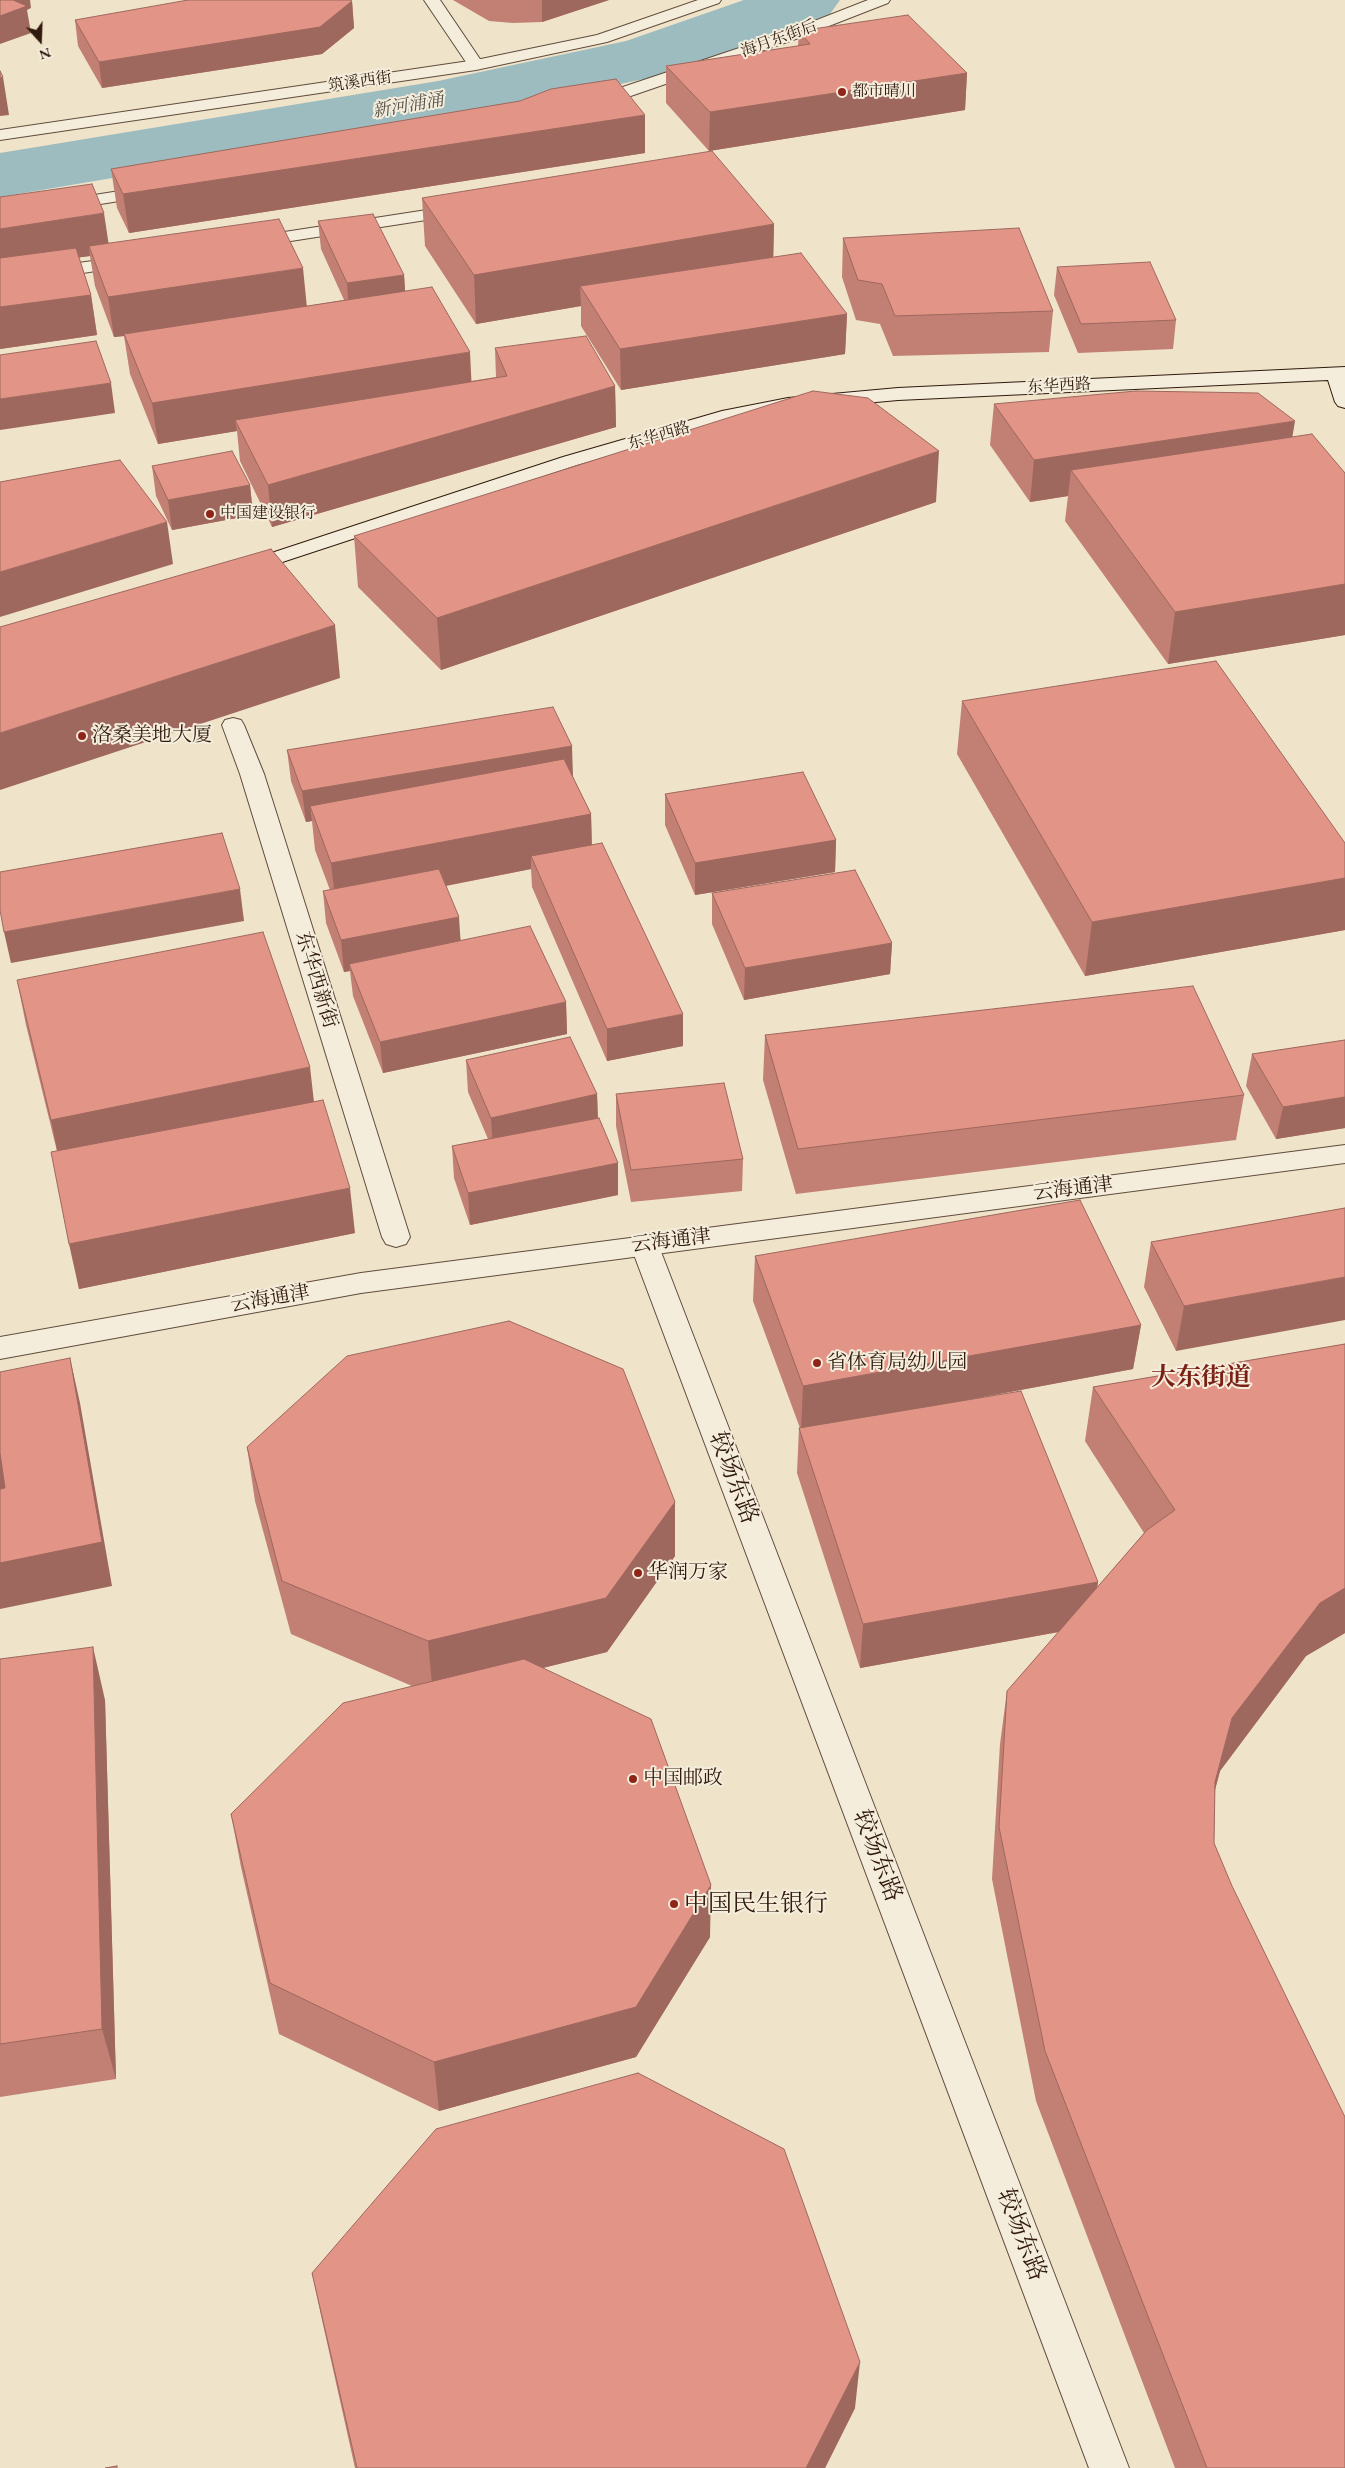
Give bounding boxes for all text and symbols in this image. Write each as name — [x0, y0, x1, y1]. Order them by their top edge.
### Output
north arrow — [15, 15, 65, 65]
street label: 海月东街后 — [738, 16, 820, 62]
text: N — [37, 44, 54, 64]
street label: 筑溪西街 — [327, 68, 393, 96]
place label: 都市晴川 — [852, 82, 916, 102]
marker: 都市晴川 — [836, 86, 848, 98]
water label: 新河浦涌 — [371, 89, 445, 123]
street label: 东华西路 — [1027, 375, 1091, 397]
street label: 东华西路 — [626, 418, 692, 454]
place label: 中国建设银行 — [220, 504, 316, 524]
marker: 中国建设银行 — [204, 508, 216, 520]
place label: 洛桑美地大厦 — [92, 724, 212, 748]
marker: 洛桑美地大厦 — [76, 730, 88, 742]
street label: 东华西新街 — [290, 929, 342, 1031]
street label: 云海通津 — [1032, 1172, 1114, 1206]
street label: 云海通津 — [630, 1224, 712, 1258]
street label: 云海通津 — [229, 1280, 311, 1318]
place label: 省体育局幼儿园 — [827, 1351, 967, 1375]
marker: 省体育局幼儿园 — [811, 1357, 823, 1369]
district label: 大东街道 — [1151, 1363, 1251, 1393]
street label: 较场东路 — [702, 1428, 764, 1528]
place label: 华润万家 — [648, 1561, 728, 1585]
marker: 华润万家 — [632, 1567, 644, 1579]
place label: 中国邮政 — [643, 1767, 723, 1791]
marker: 中国邮政 — [627, 1773, 639, 1785]
street label: 较场东路 — [846, 1806, 908, 1906]
place label: 中国民生银行 — [684, 1890, 828, 1918]
marker: 中国民生银行 — [668, 1898, 680, 1910]
street label: 较场东路 — [990, 2185, 1052, 2285]

